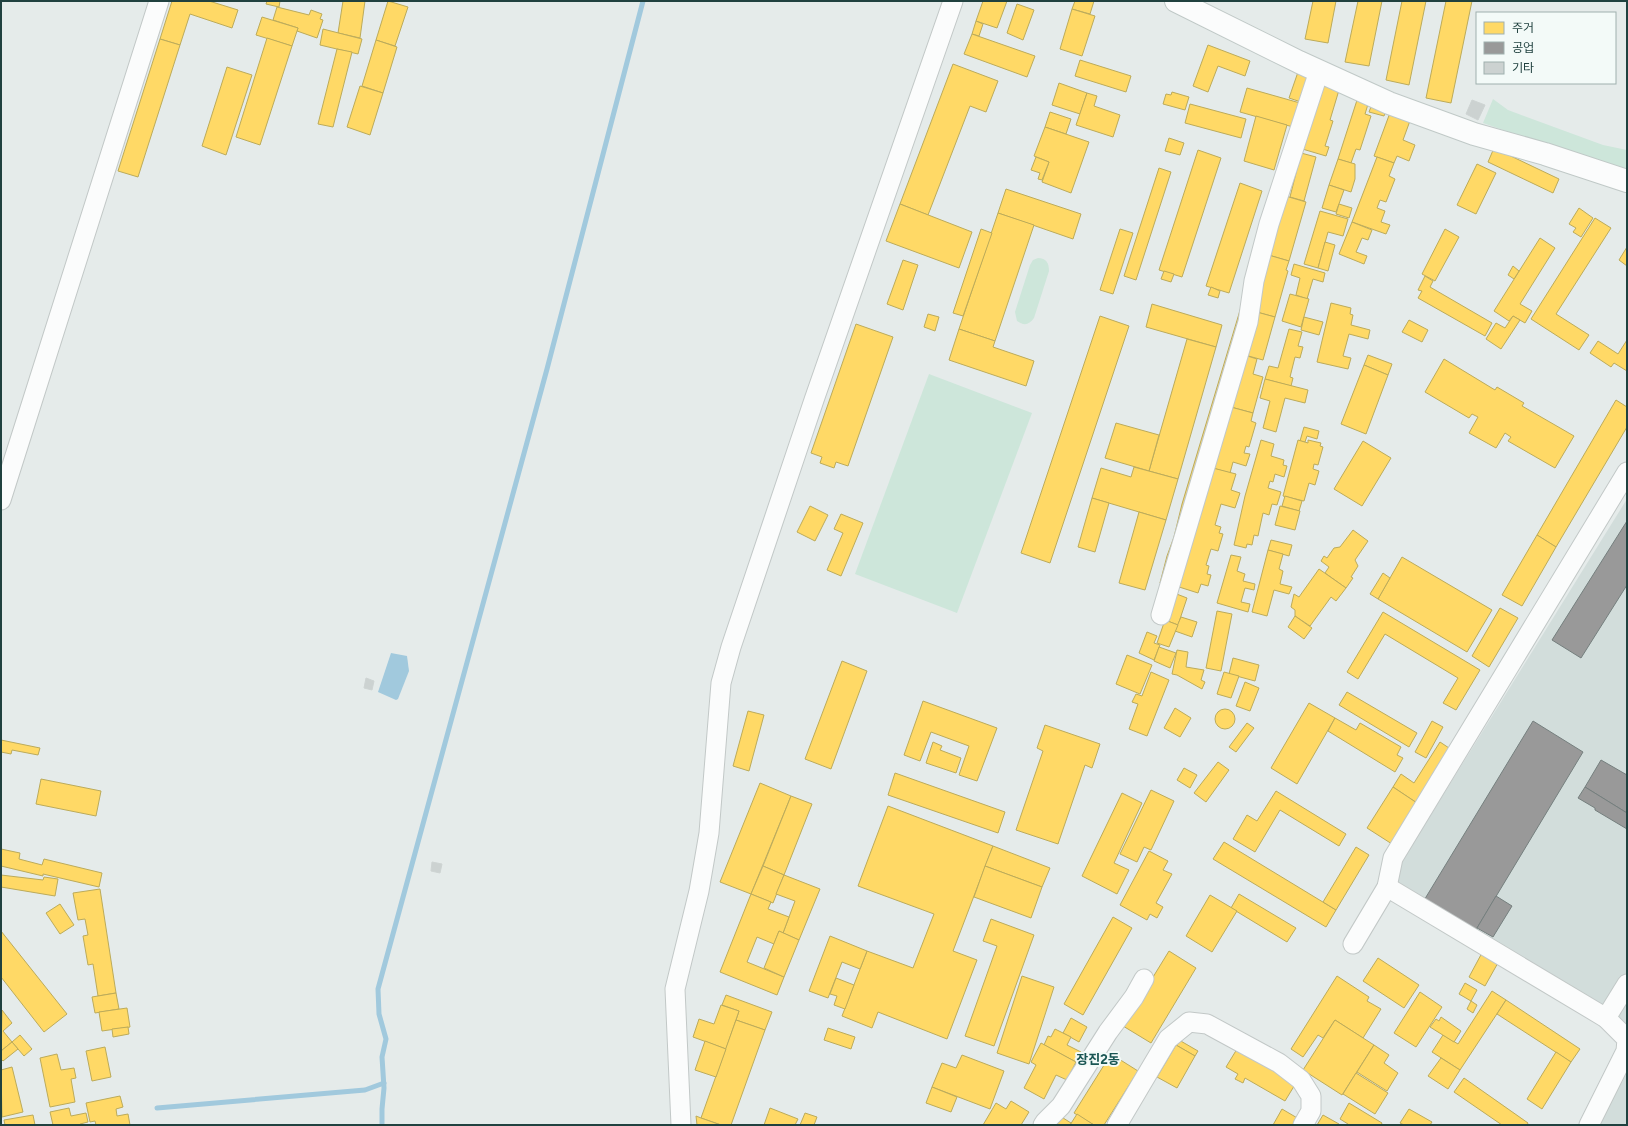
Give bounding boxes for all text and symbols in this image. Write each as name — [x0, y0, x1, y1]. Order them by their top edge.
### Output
legend — [1476, 12, 1616, 84]
text: 주거 — [1512, 21, 1534, 35]
text: 공업 — [1512, 41, 1534, 55]
text: 기타 — [1512, 61, 1534, 75]
district label: 장진2동 — [1076, 1052, 1120, 1067]

